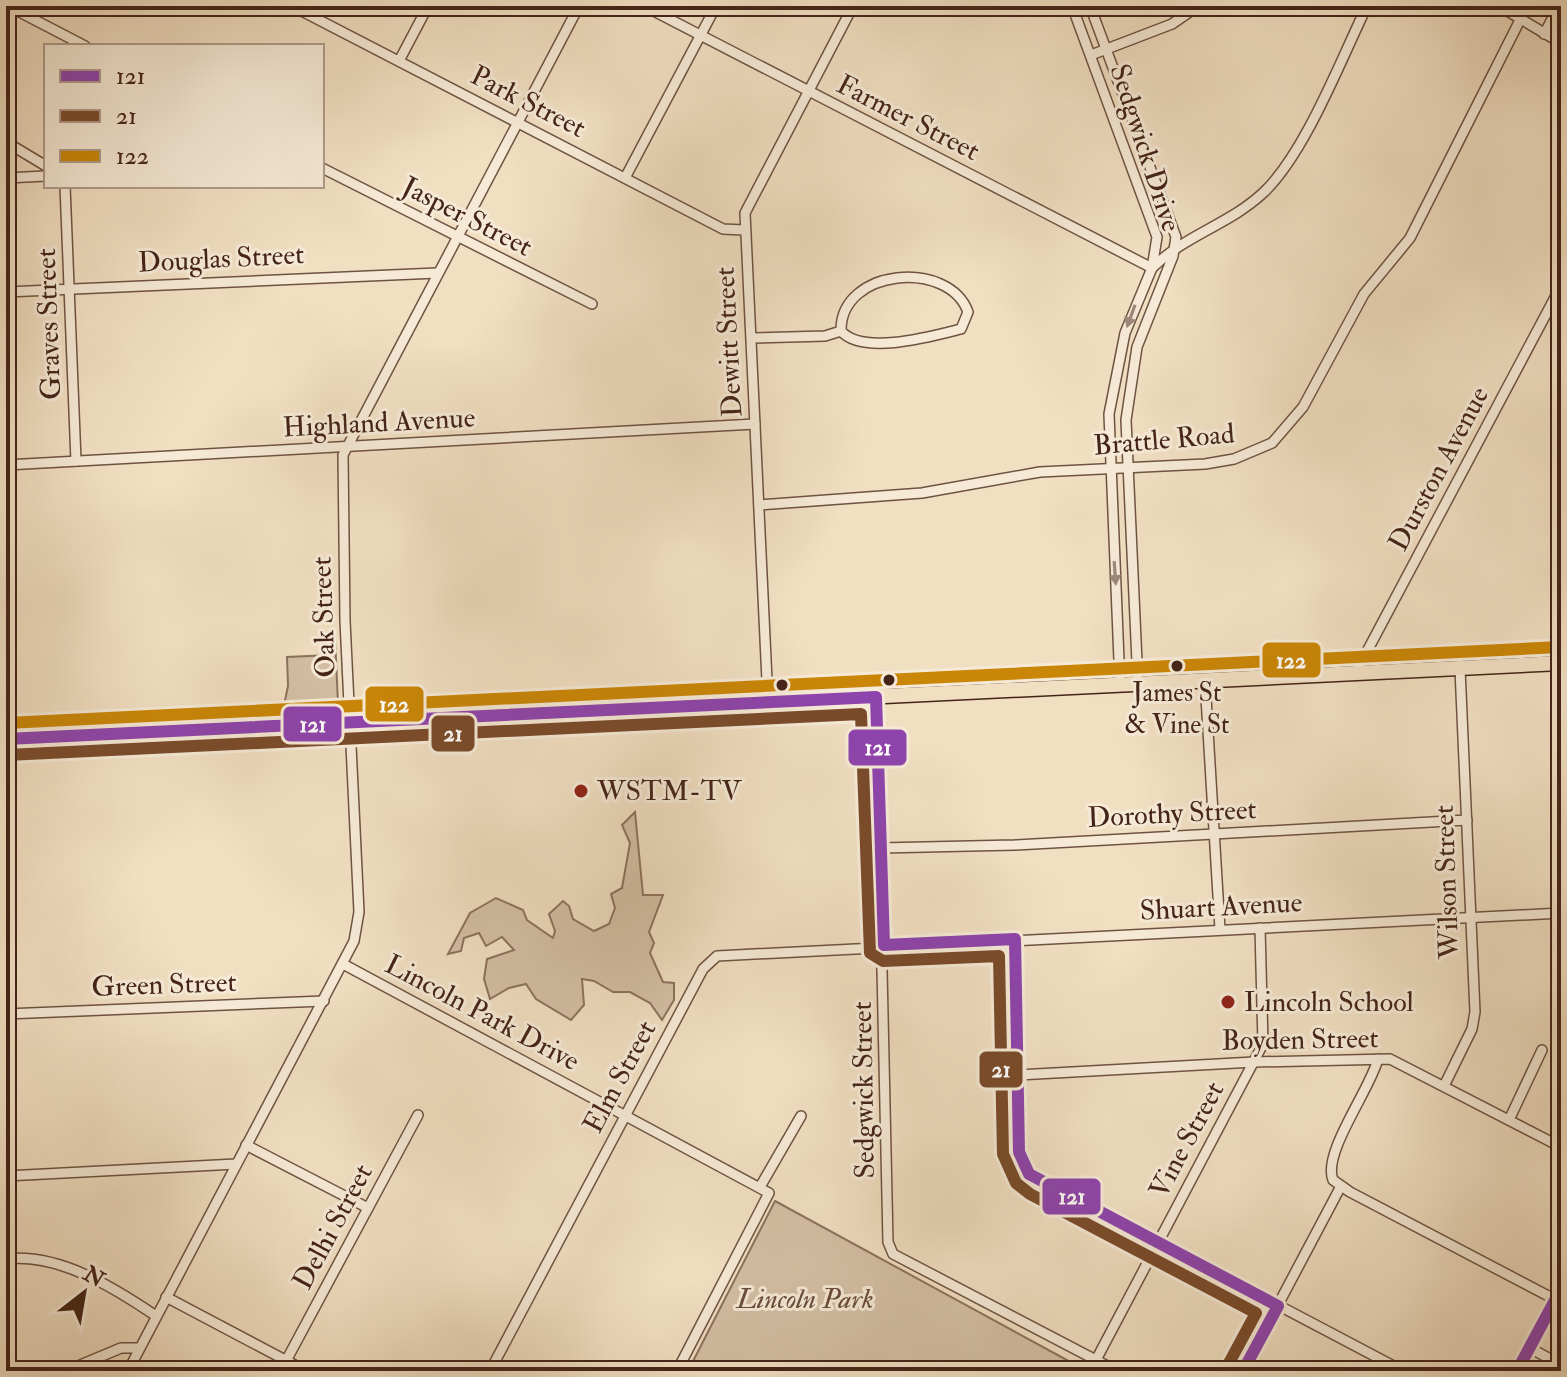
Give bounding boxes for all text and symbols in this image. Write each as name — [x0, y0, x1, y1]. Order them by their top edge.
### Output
legend — [44, 44, 324, 188]
street label: Park Street — [465, 58, 591, 146]
street label: Sedgwick Drive — [1101, 60, 1189, 236]
text: 121 — [116, 61, 145, 92]
street label: Farmer Street — [831, 67, 985, 169]
text: 21 — [116, 101, 137, 132]
text: 122 — [116, 141, 149, 172]
street label: Jasper Street — [395, 169, 538, 265]
street label: Douglas Street — [137, 237, 305, 281]
street label: Graves Street — [29, 248, 69, 400]
street label: Dewitt Street — [708, 266, 750, 418]
one-way arrow — [1124, 304, 1137, 328]
street label: Durston Avenue — [1381, 381, 1497, 557]
street label: Highland Avenue — [282, 400, 476, 446]
street label: Brattle Road — [1092, 416, 1236, 464]
street label: Oak Street — [304, 556, 344, 678]
one-way arrow — [1109, 561, 1122, 586]
line badge: 122 — [1261, 641, 1322, 679]
text: 122 — [1276, 647, 1306, 675]
marker: James St & Vine St — [1169, 658, 1185, 674]
unlabelled marker — [881, 672, 897, 688]
unlabelled marker — [774, 677, 790, 693]
place label: James St & Vine St — [1124, 677, 1230, 741]
line badge: 122 — [364, 685, 425, 723]
text: 122 — [379, 691, 409, 719]
line badge: 121 — [282, 705, 343, 743]
text: 121 — [300, 711, 327, 739]
line badge: 21 — [430, 714, 476, 753]
text: 21 — [443, 720, 463, 748]
line badge: 121 — [847, 728, 908, 767]
text: 121 — [865, 734, 892, 762]
place label: WSTM-TV — [596, 774, 743, 809]
marker: WSTM-TV — [572, 782, 590, 800]
street label: Dorothy Street — [1087, 792, 1257, 836]
street label: Wilson Street — [1427, 804, 1467, 961]
street label: Shuart Avenue — [1139, 885, 1303, 929]
street label: Lincoln Park Drive — [379, 947, 585, 1079]
street label: Green Street — [91, 965, 237, 1005]
place label: Lincoln School — [1244, 985, 1414, 1020]
marker: Lincoln School — [1219, 993, 1237, 1011]
street label: Sedgwick Street — [845, 1001, 883, 1179]
street label: Elm Street — [576, 1015, 664, 1139]
street label: Boyden Street — [1221, 1021, 1379, 1059]
line badge: 21 — [978, 1050, 1024, 1089]
text: 21 — [991, 1056, 1011, 1084]
street label: Vine Street — [1142, 1076, 1232, 1204]
street label: Delhi Street — [285, 1158, 381, 1296]
line badge: 121 — [1041, 1177, 1102, 1216]
text: 121 — [1059, 1183, 1086, 1211]
north arrow — [44, 1253, 124, 1333]
text: N — [77, 1259, 110, 1294]
park label: Lincoln Park — [735, 1282, 874, 1317]

